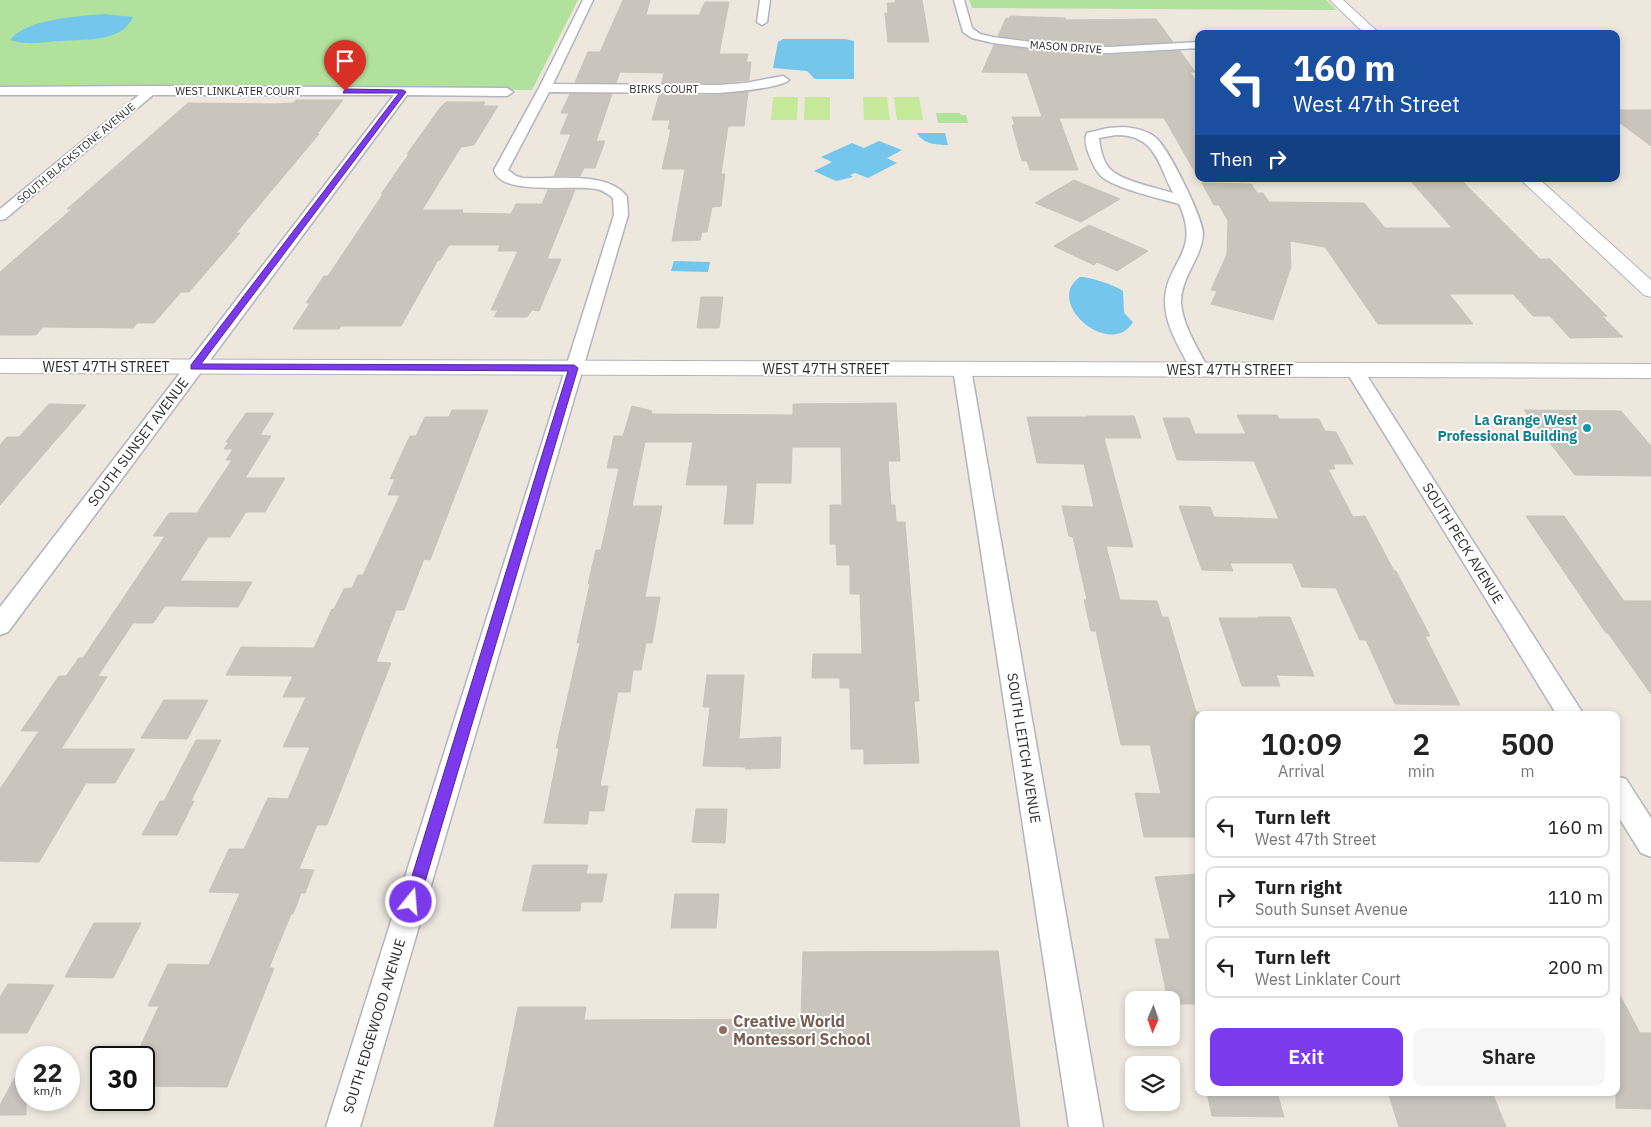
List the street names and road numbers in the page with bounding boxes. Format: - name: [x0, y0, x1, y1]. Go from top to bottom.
- street label: MASON DRIVE: [1029, 37, 1103, 57]
- street label: BIRKS COURT: [629, 82, 699, 96]
- street label: WEST LINKLATER COURT: [175, 84, 301, 98]
- street label: SOUTH BLACKSTONE AVENUE: [14, 99, 138, 207]
- street label: WEST 47TH STREET: [42, 358, 170, 376]
- street label: WEST 47TH STREET: [762, 360, 890, 378]
- street label: WEST 47TH STREET: [1166, 361, 1294, 379]
- street label: SOUTH SUNSET AVENUE: [84, 374, 192, 510]
- street label: SOUTH PECK AVENUE: [1419, 479, 1507, 607]
- street label: SOUTH LEITCH AVENUE: [1003, 672, 1045, 824]
- street label: SOUTH EDGEWOOD AVENUE: [339, 936, 409, 1116]

